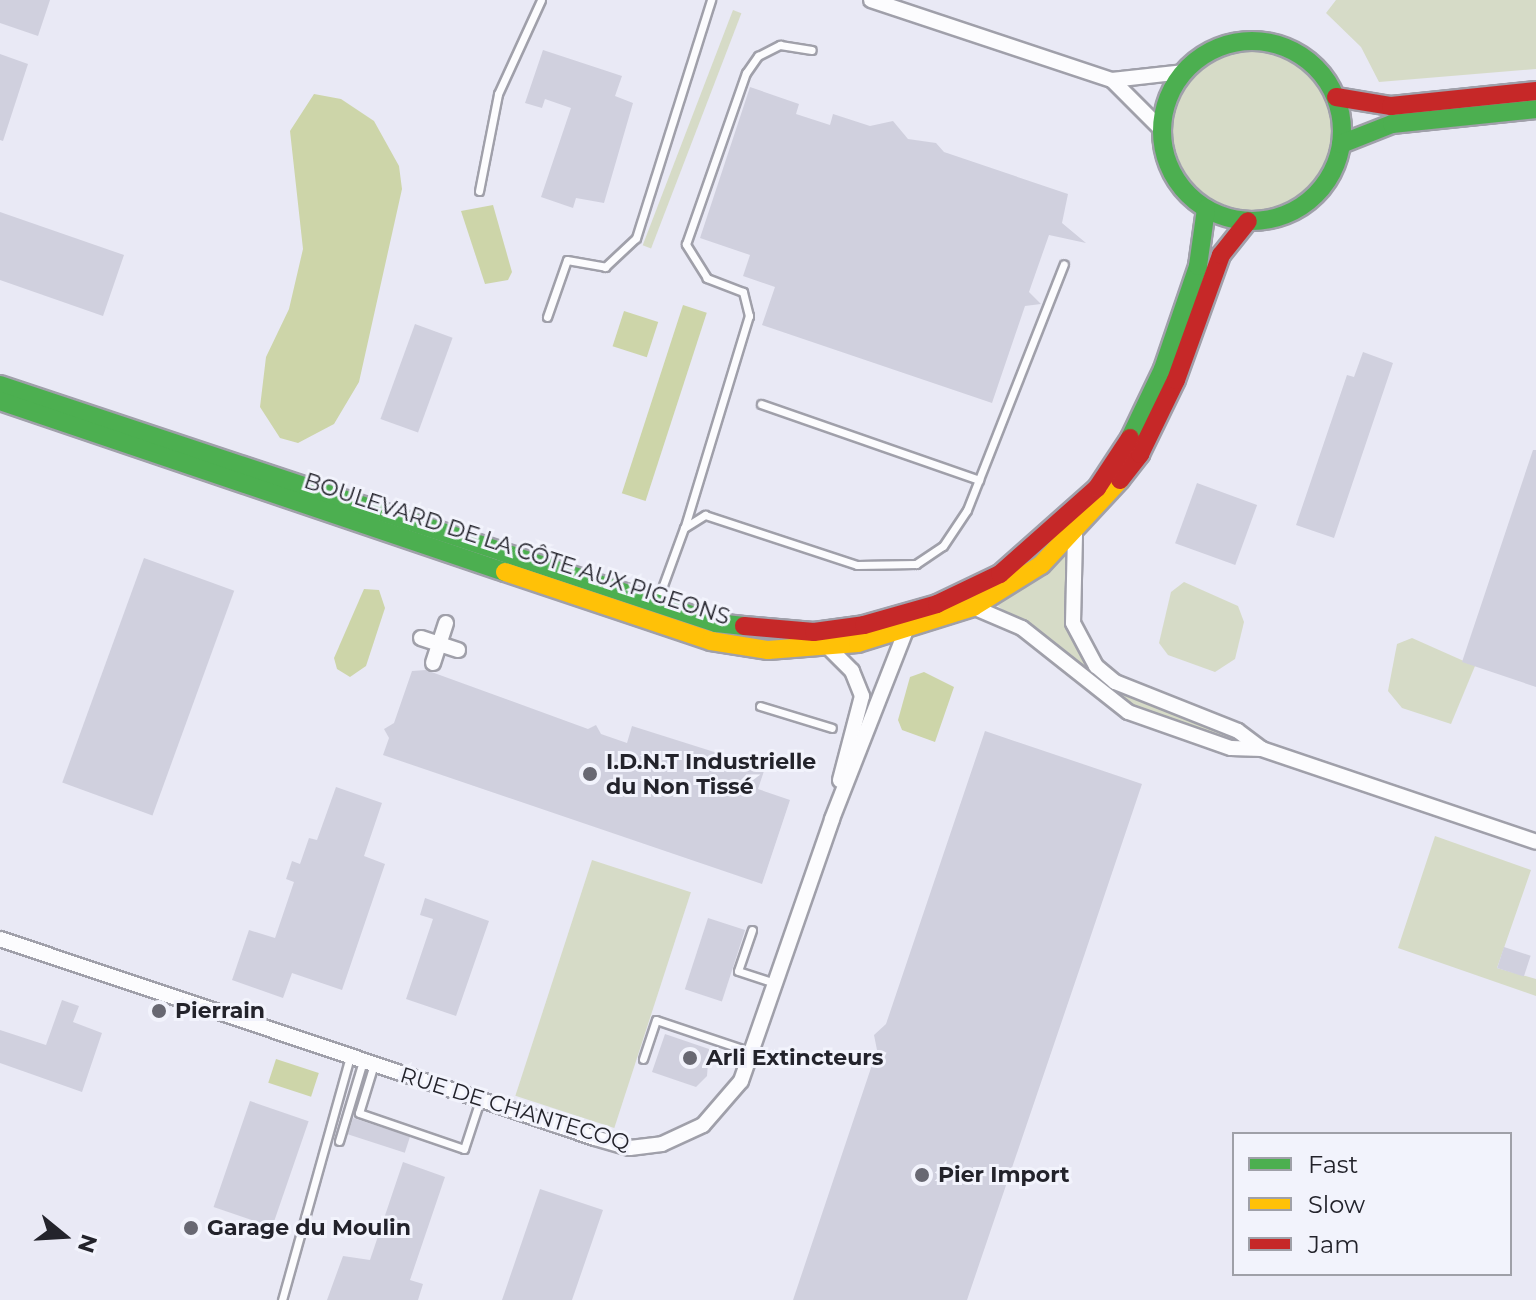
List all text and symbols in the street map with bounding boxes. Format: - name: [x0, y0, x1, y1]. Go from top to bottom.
- street label: BOULEVARD DE LA CÔTE AUX PIGEONS: [301, 468, 733, 630]
- place label: I.D.N.T Industrielle du Non Tissé: [606, 748, 816, 800]
- marker: I.D.N.T Industrielle du Non Tissé: [581, 765, 599, 783]
- place label: Pierrain: [175, 998, 265, 1024]
- marker: Pierrain: [150, 1002, 168, 1020]
- place label: Arli Extincteurs: [706, 1045, 883, 1071]
- marker: Arli Extincteurs: [681, 1049, 699, 1067]
- street label: RUE DE CHANTECOQ: [397, 1061, 633, 1157]
- legend: [1232, 1132, 1512, 1276]
- text: Fast: [1308, 1150, 1358, 1179]
- place label: Pier Import: [938, 1162, 1070, 1188]
- marker: Pier Import: [913, 1166, 931, 1184]
- text: Slow: [1308, 1190, 1365, 1219]
- north arrow: [24, 1196, 104, 1276]
- place label: Garage du Moulin: [207, 1215, 411, 1241]
- marker: Garage du Moulin: [182, 1219, 200, 1237]
- text: Jam: [1308, 1230, 1360, 1259]
- text: N: [72, 1231, 103, 1256]

